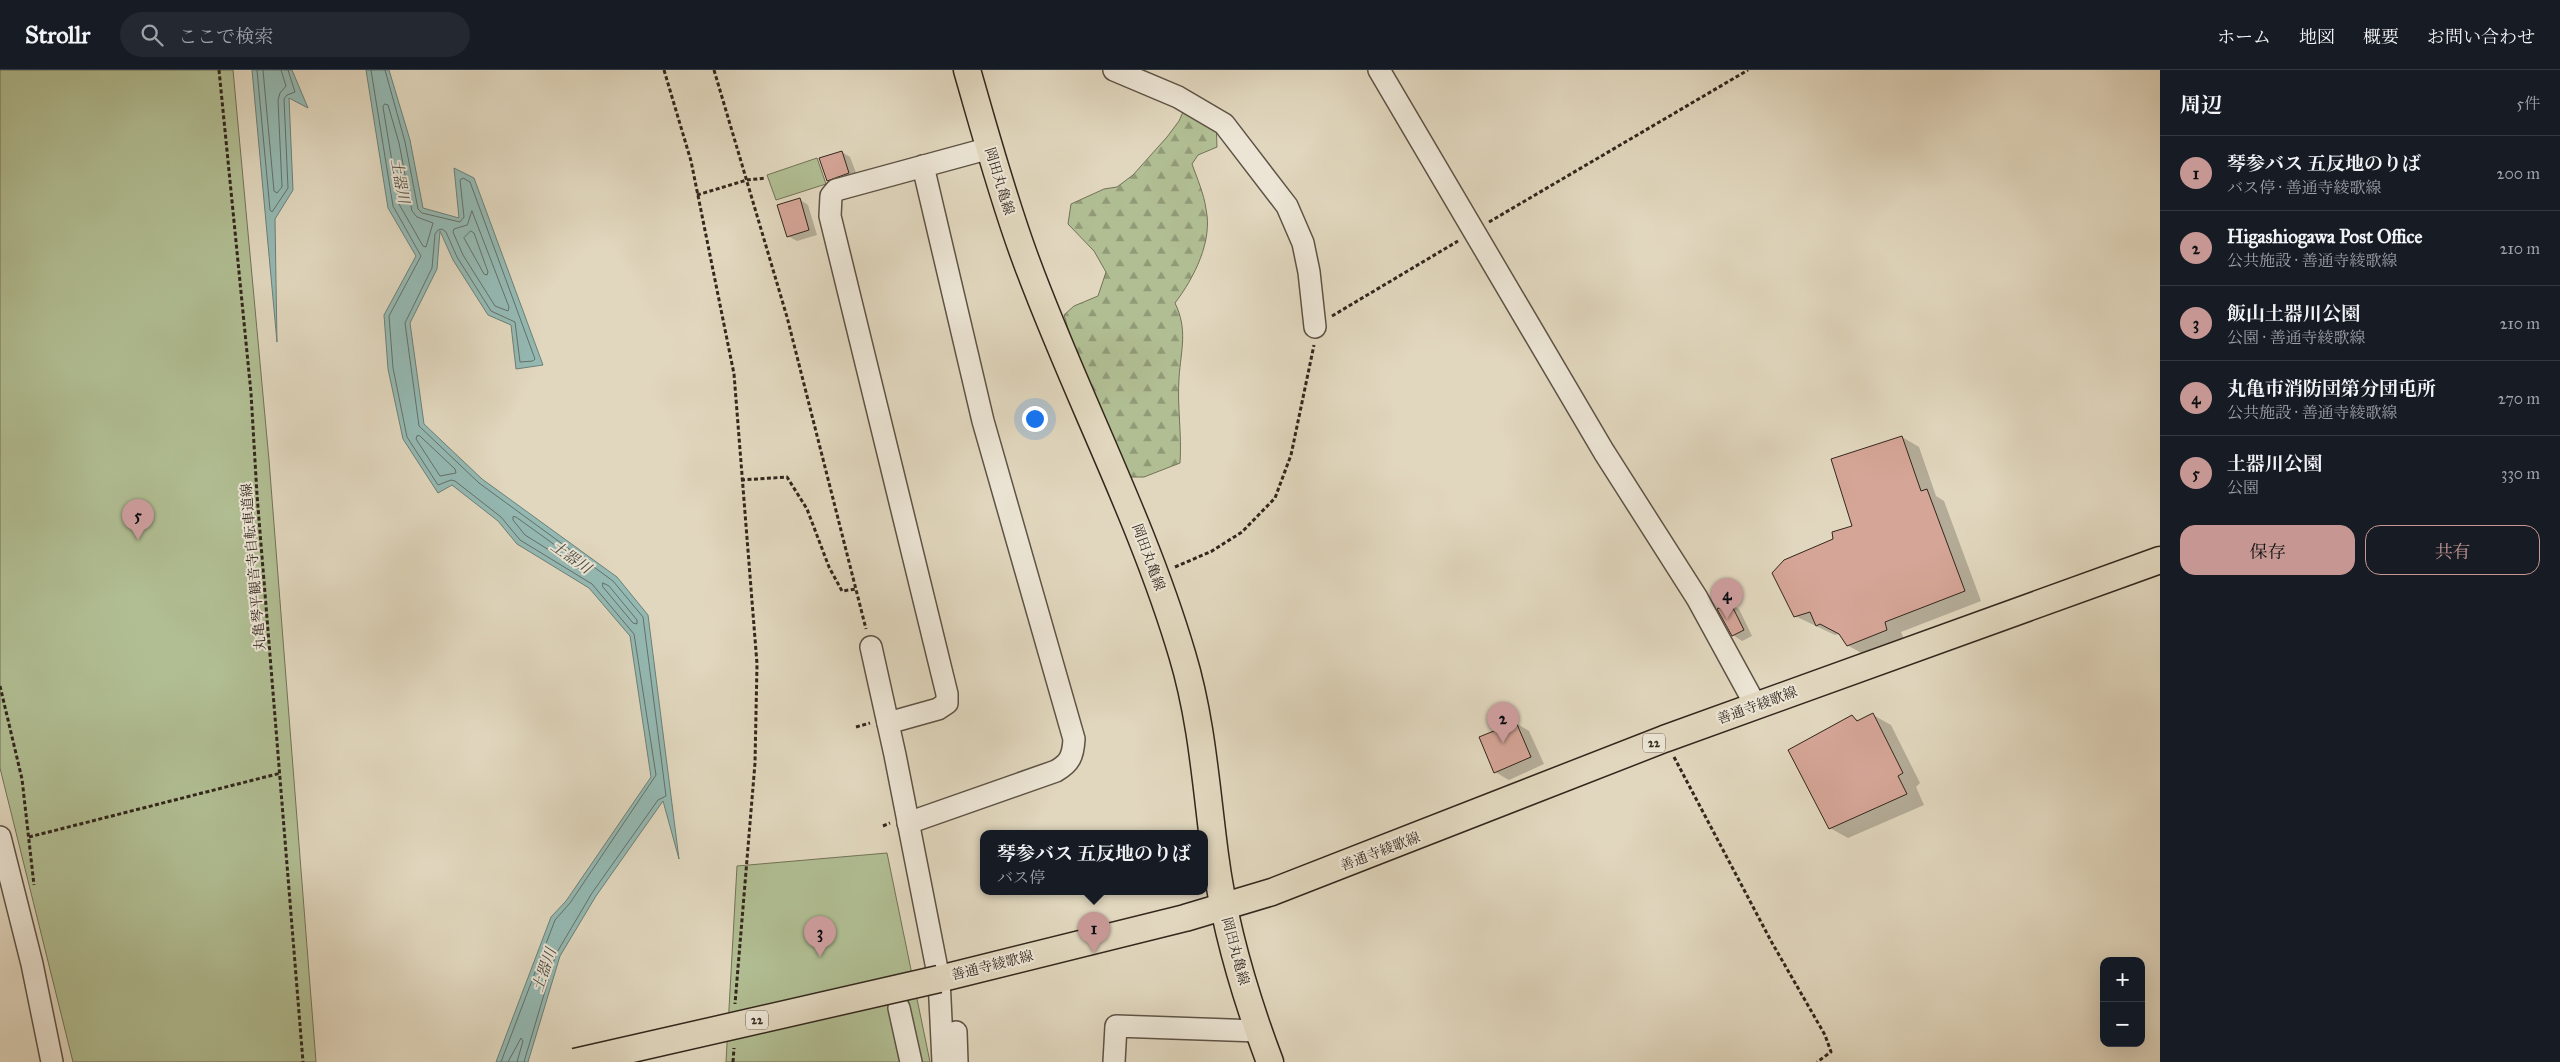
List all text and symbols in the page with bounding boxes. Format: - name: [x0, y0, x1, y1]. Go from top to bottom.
- search box: [120, 12, 470, 57]
- text: Strollr: [25, 20, 90, 50]
- icon: search: [138, 21, 166, 49]
- text: ここで検索: [178, 25, 273, 48]
- text: ホーム: [2217, 26, 2271, 48]
- text: 地図: [2299, 26, 2335, 48]
- text: 概要: [2363, 26, 2399, 48]
- text: お問い合わせ: [2427, 26, 2535, 48]
- text: 周辺: [2180, 92, 2222, 118]
- text: 5件: [2517, 94, 2540, 113]
- street label: 岡田丸亀線: [981, 145, 1018, 217]
- text: 琴参バス 五反地のりば: [2227, 152, 2421, 175]
- water label: 土器川: [387, 157, 413, 207]
- text: 1: [2193, 164, 2199, 183]
- text: 200 m: [2497, 164, 2540, 183]
- text: バス停 · 善通寺綾歌線: [2227, 178, 2381, 197]
- text: Higashiogawa Post Office: [2227, 225, 2423, 248]
- text: 2: [2192, 239, 2200, 258]
- text: 210 m: [2500, 239, 2540, 258]
- text: 公共施設 · 善通寺綾歌線: [2227, 251, 2397, 270]
- text: 飯山土器川公園: [2227, 302, 2360, 325]
- text: 3: [2193, 314, 2199, 333]
- text: 210 m: [2500, 314, 2540, 333]
- text: 公園 · 善通寺綾歌線: [2227, 328, 2365, 347]
- text: 丸亀市消防団第分団屯所: [2227, 377, 2436, 400]
- text: 4: [2192, 389, 2200, 408]
- text: 270 m: [2498, 389, 2540, 408]
- text: 公共施設 · 善通寺綾歌線: [2227, 403, 2397, 422]
- your location: [1022, 406, 1048, 432]
- text: 土器川公園: [2227, 452, 2322, 475]
- text: 5: [2192, 464, 2200, 483]
- text: 330 m: [2501, 464, 2540, 483]
- text: 公園: [2227, 478, 2259, 497]
- street label: 丸亀琴平観音寺自転車道線: [238, 483, 269, 651]
- pin: 5: [122, 499, 154, 540]
- street label: 岡田丸亀線: [1129, 521, 1168, 593]
- button: 保存: [2180, 525, 2355, 575]
- button: 共有: [2365, 525, 2540, 575]
- water label: 土器川: [547, 537, 596, 578]
- pin: 4: [1711, 578, 1743, 619]
- street label: 善通寺綾歌線: [1715, 683, 1800, 728]
- pin: 2: [1487, 702, 1519, 743]
- road number: 22: [1643, 734, 1665, 752]
- street label: 善通寺綾歌線: [1338, 828, 1422, 874]
- popup: [980, 830, 1208, 895]
- text: 琴参バス 五反地のりば: [997, 842, 1191, 865]
- text: バス停: [997, 868, 1045, 887]
- pin: 1: [1078, 912, 1110, 953]
- street label: 岡田丸亀線: [1218, 915, 1253, 987]
- pin: 3: [804, 916, 836, 957]
- water label: 土器川: [528, 944, 560, 994]
- street label: 善通寺綾歌線: [949, 947, 1035, 984]
- map controls: [2100, 957, 2145, 1047]
- button: +: [2100, 957, 2145, 1002]
- button: −: [2100, 1002, 2145, 1047]
- road number: 22: [746, 1010, 768, 1030]

